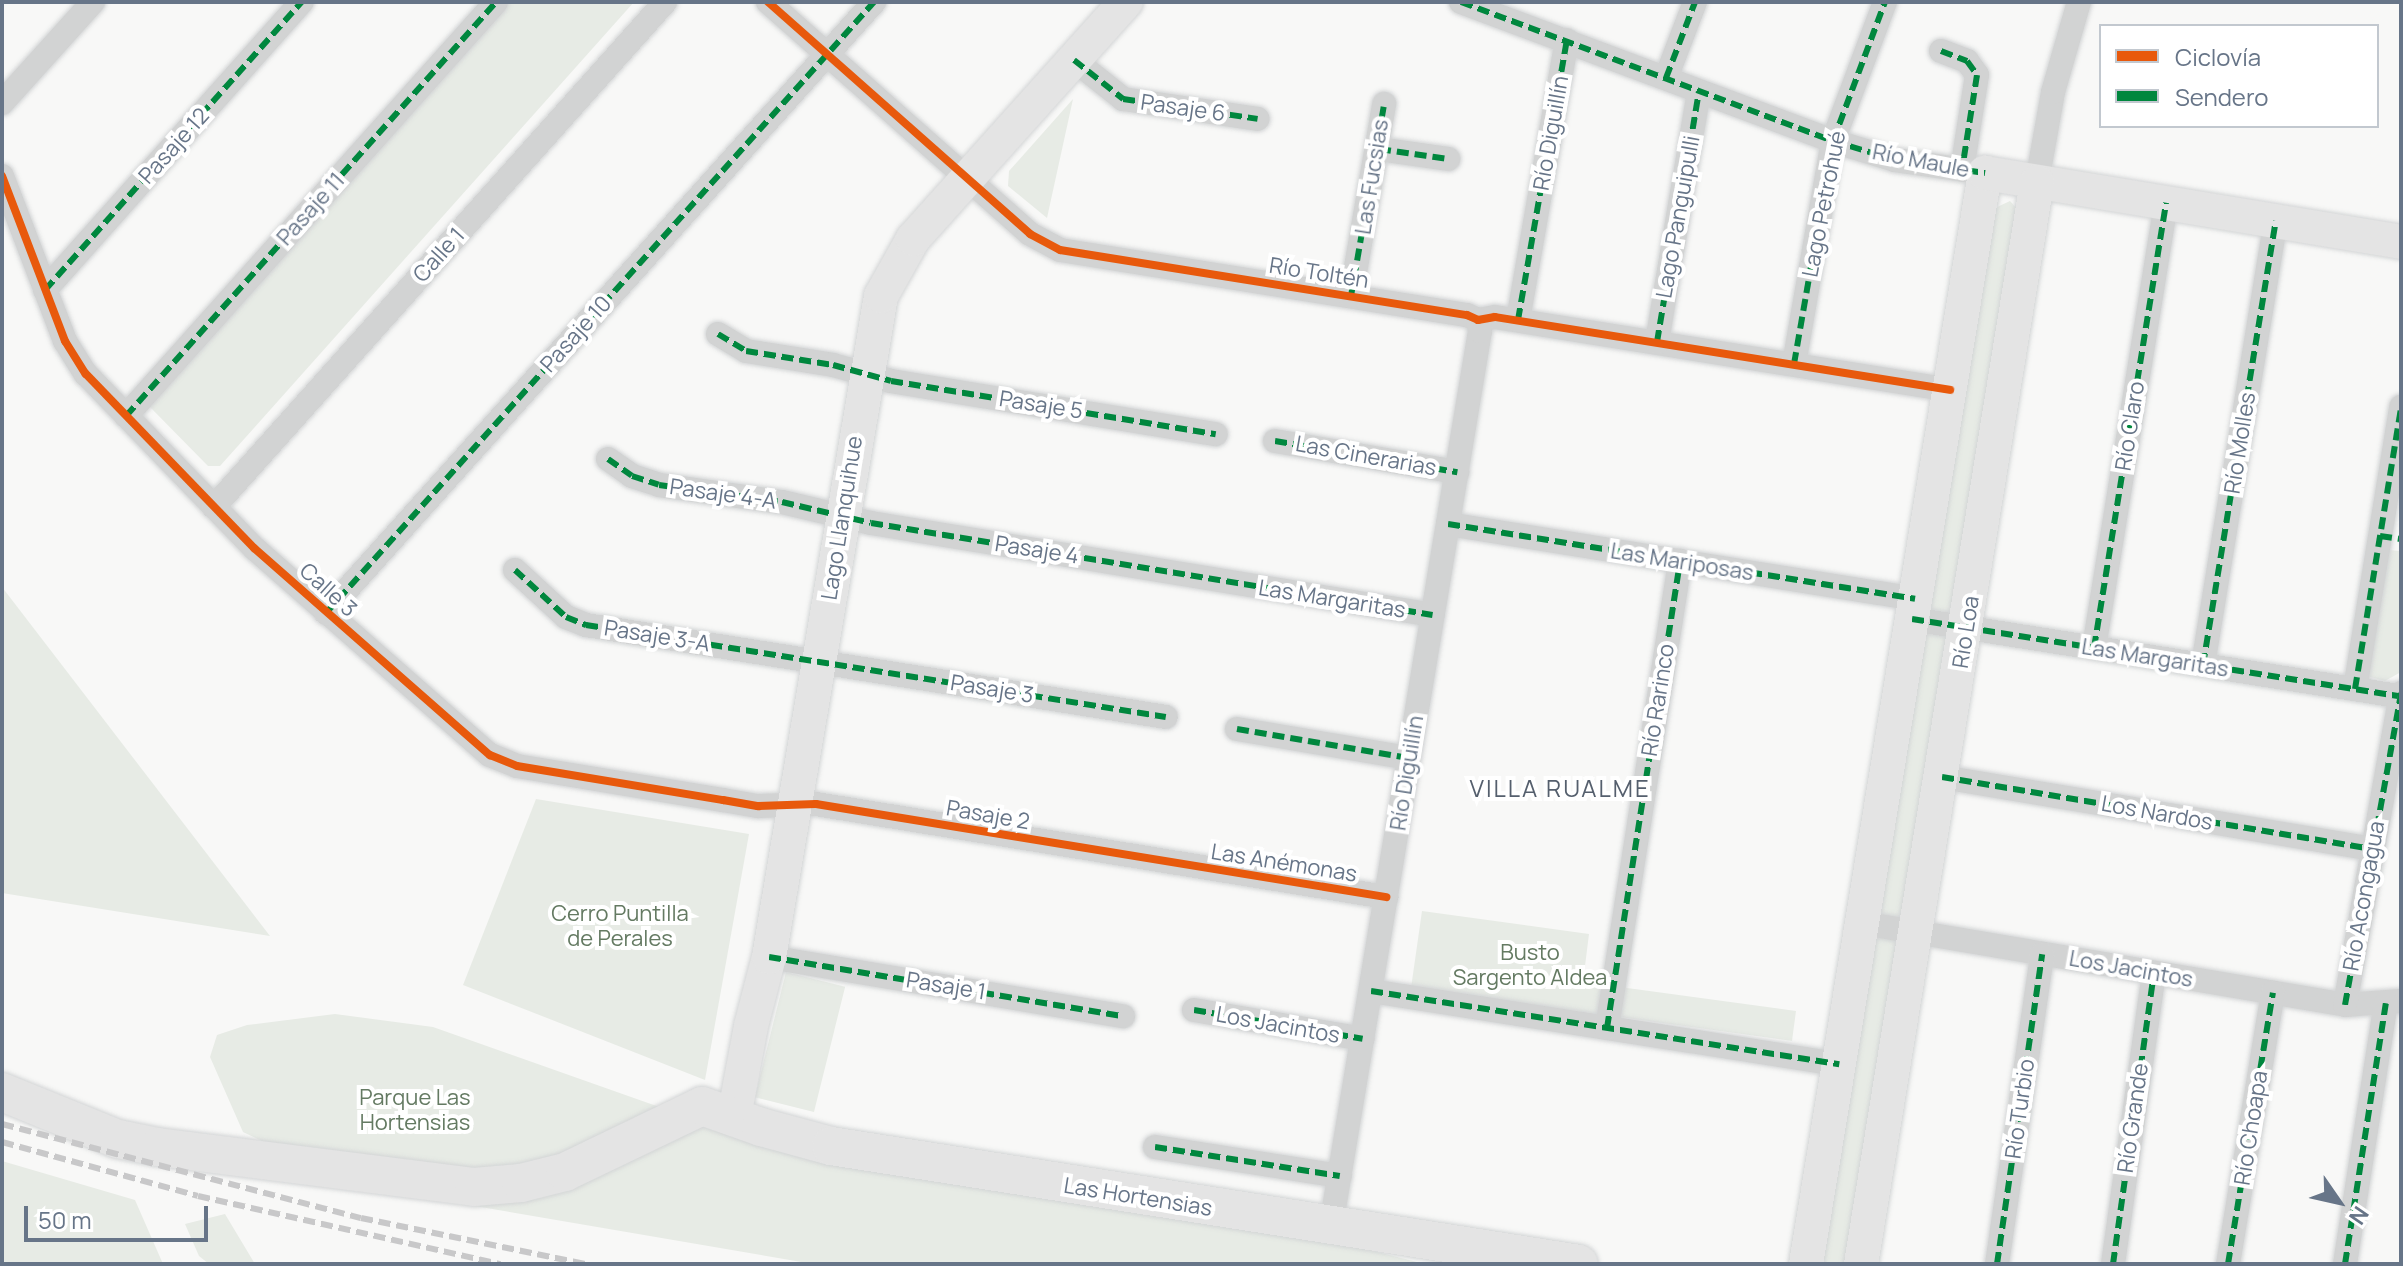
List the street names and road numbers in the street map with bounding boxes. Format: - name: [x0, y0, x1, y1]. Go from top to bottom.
- street label: Río Diguillín: [1528, 74, 1574, 192]
- street label: Pasaje 6: [1139, 89, 1227, 127]
- street label: Pasaje 12: [133, 103, 215, 189]
- street label: Las Fucsias: [1350, 118, 1394, 236]
- street label: Lago Petrohué: [1797, 129, 1851, 279]
- street label: Lago Panguipulli: [1651, 134, 1705, 300]
- street label: Río Maule: [1870, 139, 1972, 183]
- street label: Pasaje 11: [272, 167, 350, 251]
- street label: Calle 1: [408, 222, 470, 288]
- street label: Río Toltén: [1267, 252, 1371, 294]
- street label: Pasaje 10: [535, 290, 617, 378]
- street label: Río Claro: [2110, 379, 2150, 473]
- street label: Pasaje 5: [997, 385, 1085, 425]
- street label: Río Molles: [2219, 390, 2261, 496]
- street label: Las Cinerarias: [1293, 431, 1439, 481]
- street label: Lago Llanquihue: [816, 434, 868, 602]
- street label: Pasaje 4-A: [668, 473, 778, 515]
- street label: Pasaje 4: [993, 530, 1081, 570]
- street label: Las Mariposas: [1609, 538, 1755, 586]
- street label: Calle 3: [294, 558, 362, 622]
- street label: Las Margaritas: [1257, 574, 1407, 624]
- street label: Río Loa: [1947, 594, 1985, 670]
- street label: Pasaje 3-A: [602, 615, 712, 657]
- street label: Las Margaritas: [2080, 633, 2230, 683]
- street label: Río Rarinco: [1636, 642, 1680, 758]
- street label: Pasaje 3: [949, 669, 1035, 709]
- street label: Río Diguillín: [1385, 714, 1429, 832]
- street label: Los Nardos: [2099, 790, 2215, 836]
- street label: Pasaje 2: [944, 795, 1032, 835]
- street label: Río Acongagua: [2338, 819, 2390, 973]
- street label: Las Anémonas: [1209, 838, 1359, 888]
- street label: Los Jacintos: [2067, 945, 2195, 993]
- street label: Pasaje 1: [904, 967, 988, 1005]
- street label: Los Jacintos: [1214, 1001, 1342, 1049]
- street label: Río Turbio: [2000, 1057, 2040, 1161]
- street label: Río Grande: [2112, 1061, 2154, 1175]
- street label: Río Choapa: [2229, 1069, 2273, 1187]
- street label: Las Hortensias: [1062, 1172, 1214, 1222]

